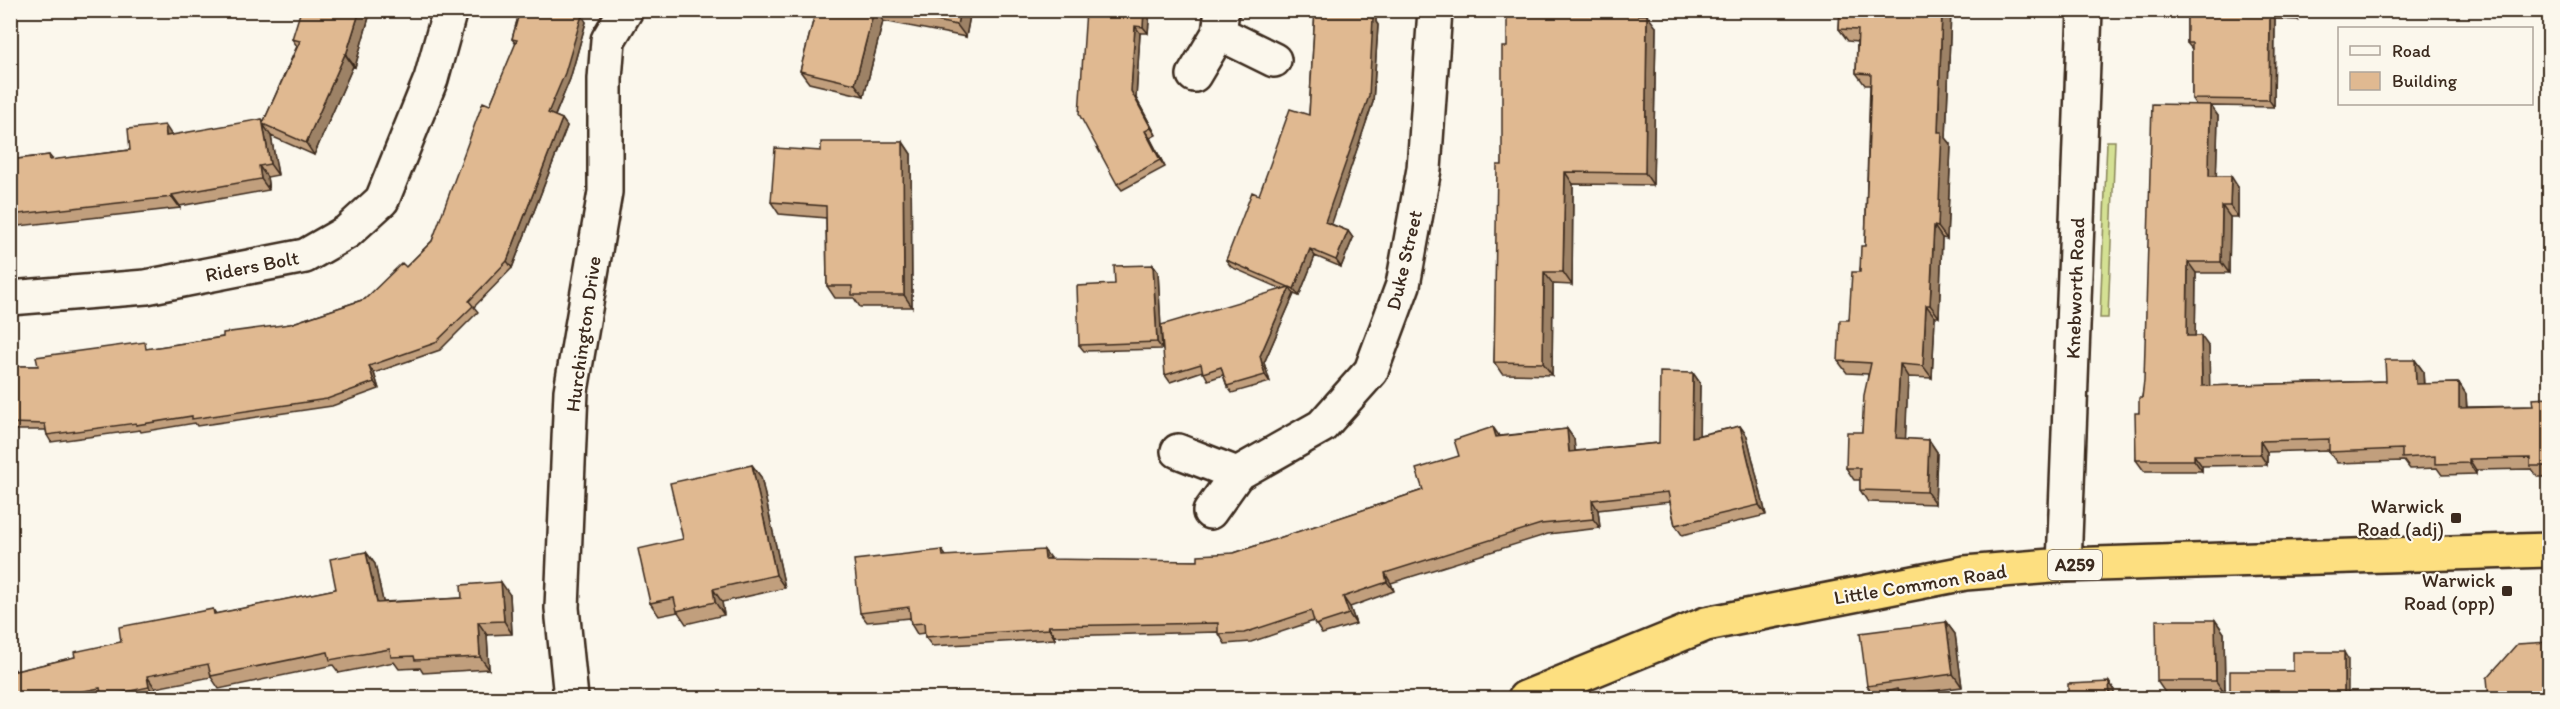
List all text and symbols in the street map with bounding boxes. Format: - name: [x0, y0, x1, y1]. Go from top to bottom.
- legend: [2338, 27, 2533, 105]
- text: Road: [2392, 40, 2431, 62]
- text: Building: [2392, 70, 2458, 92]
- street label: Duke Street: [1381, 208, 1427, 312]
- street label: Knebworth Road: [2061, 217, 2089, 359]
- street label: Riders Bolt: [203, 245, 301, 287]
- street label: Hurchington Drive: [560, 254, 606, 414]
- place label: Warwick Road (adj): [2357, 494, 2445, 541]
- marker: Warwick Road (adj): [2449, 511, 2463, 525]
- road number: A259: [2048, 550, 2102, 580]
- street label: Little Common Road: [1832, 558, 2008, 609]
- place label: Warwick Road (opp): [2404, 568, 2496, 615]
- marker: Warwick Road (opp): [2500, 584, 2514, 598]

